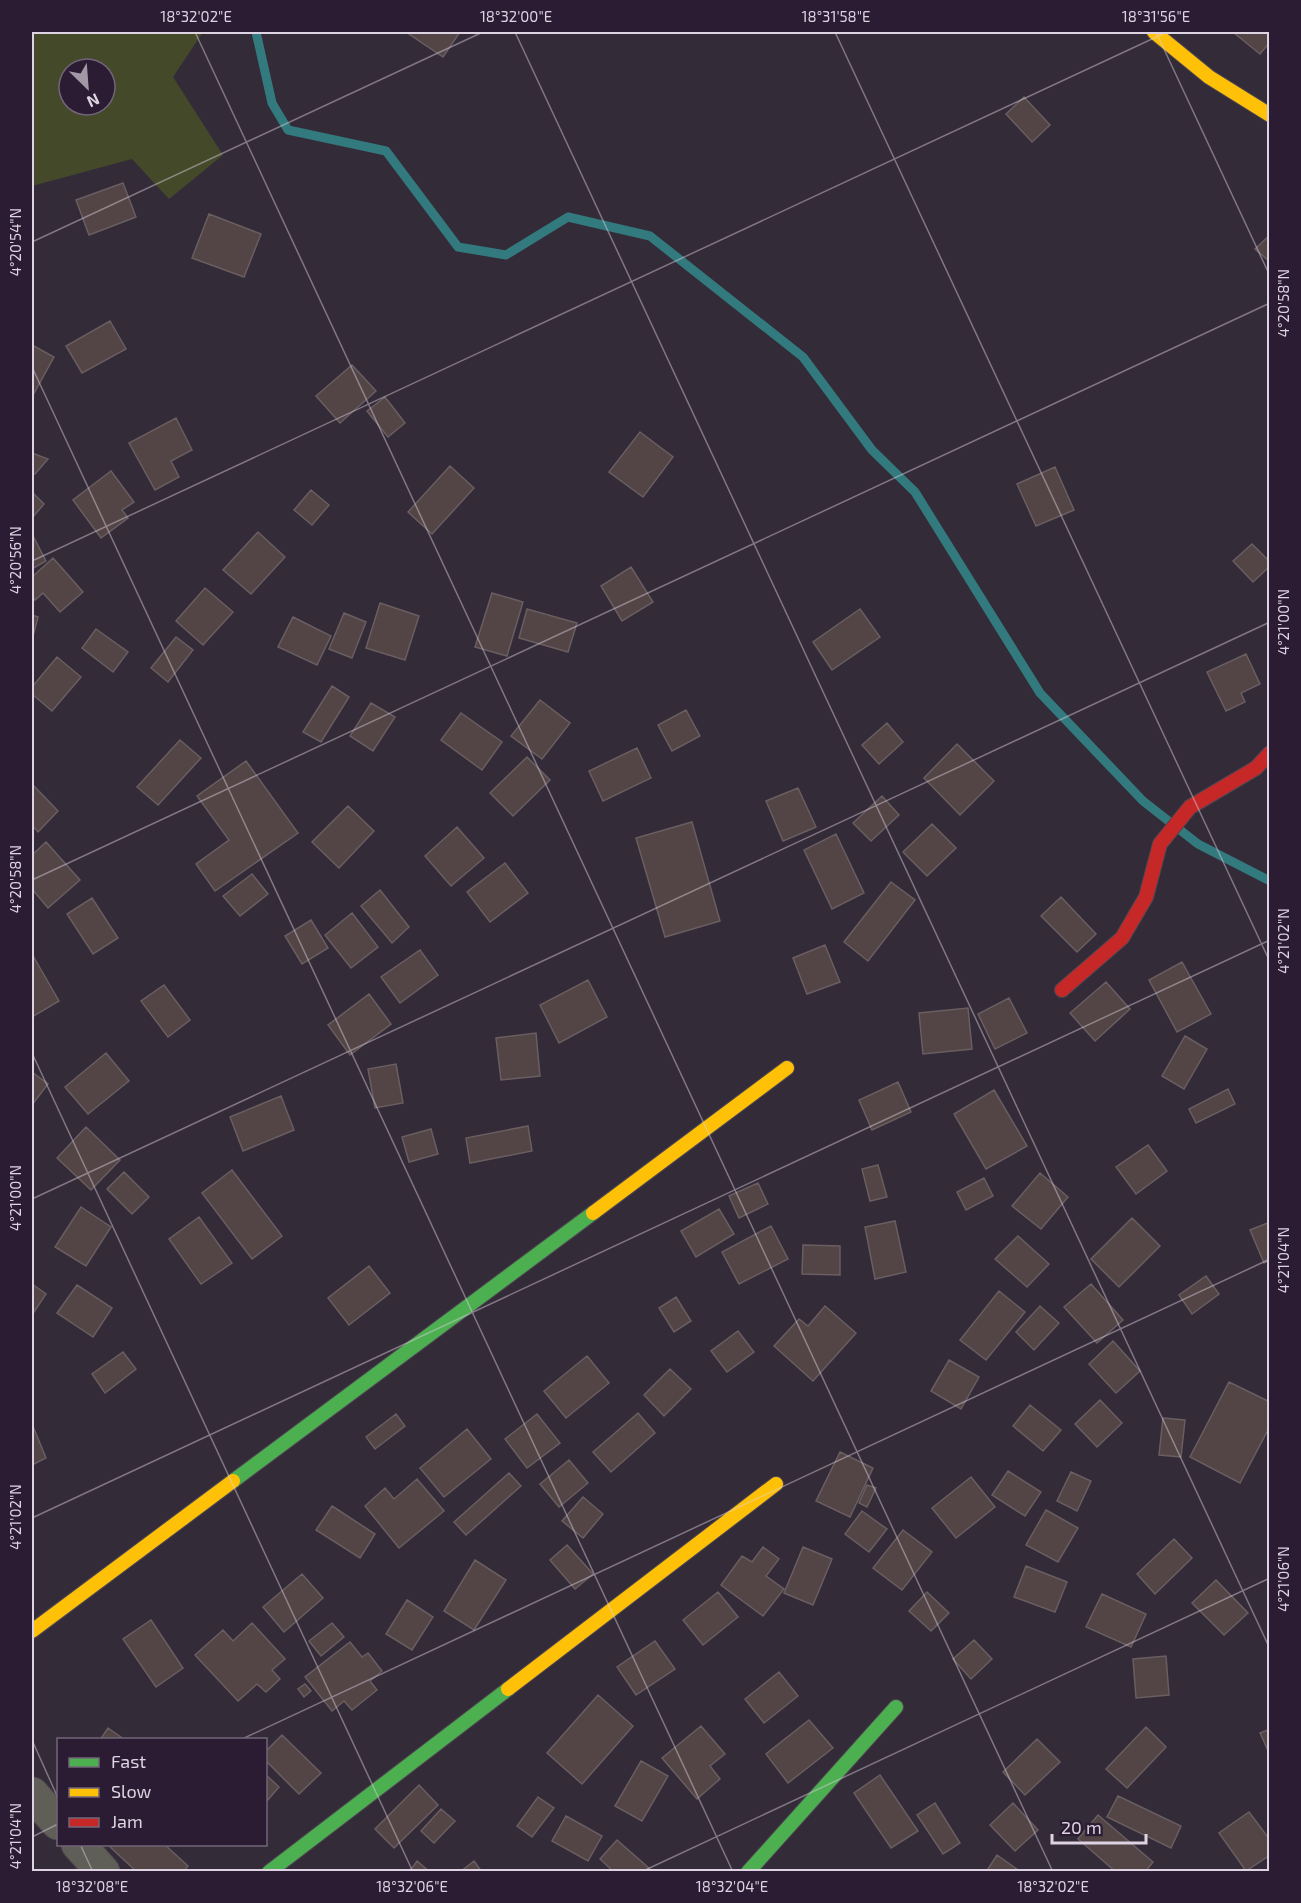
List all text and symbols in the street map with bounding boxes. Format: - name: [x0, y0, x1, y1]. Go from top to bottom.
- text: 18°32'02"E: [160, 7, 232, 25]
- text: 18°32'00"E: [480, 7, 552, 25]
- text: 18°31'58"E: [802, 7, 870, 25]
- text: 18°31'56"E: [1122, 7, 1190, 25]
- north arrow: [57, 57, 117, 117]
- text: N: [84, 90, 103, 112]
- text: 4°20'54"N: [6, 208, 24, 276]
- text: 4°20'58"N: [1274, 269, 1292, 337]
- text: 4°20'56"N: [6, 526, 24, 594]
- text: 4°21'00"N: [1274, 589, 1292, 655]
- text: 4°20'58"N: [6, 845, 24, 913]
- text: 4°21'02"N: [1274, 908, 1292, 974]
- text: 4°21'00"N: [6, 1165, 24, 1231]
- text: 4°21'04"N: [1274, 1227, 1292, 1293]
- text: 4°21'02"N: [6, 1484, 24, 1550]
- text: 4°21'06"N: [1274, 1546, 1292, 1612]
- legend: [57, 1738, 267, 1846]
- text: Fast: [111, 1750, 146, 1772]
- text: Slow: [111, 1780, 152, 1802]
- text: 4°21'04"N: [6, 1803, 24, 1869]
- scale bar: [1052, 1807, 1146, 1845]
- text: Jam: [111, 1810, 143, 1832]
- text: 20 m: [1061, 1816, 1102, 1838]
- text: 18°32'08"E: [56, 1877, 128, 1895]
- text: 18°32'06"E: [376, 1877, 448, 1895]
- text: 18°32'04"E: [696, 1877, 768, 1895]
- text: 18°32'02"E: [1017, 1877, 1089, 1895]

